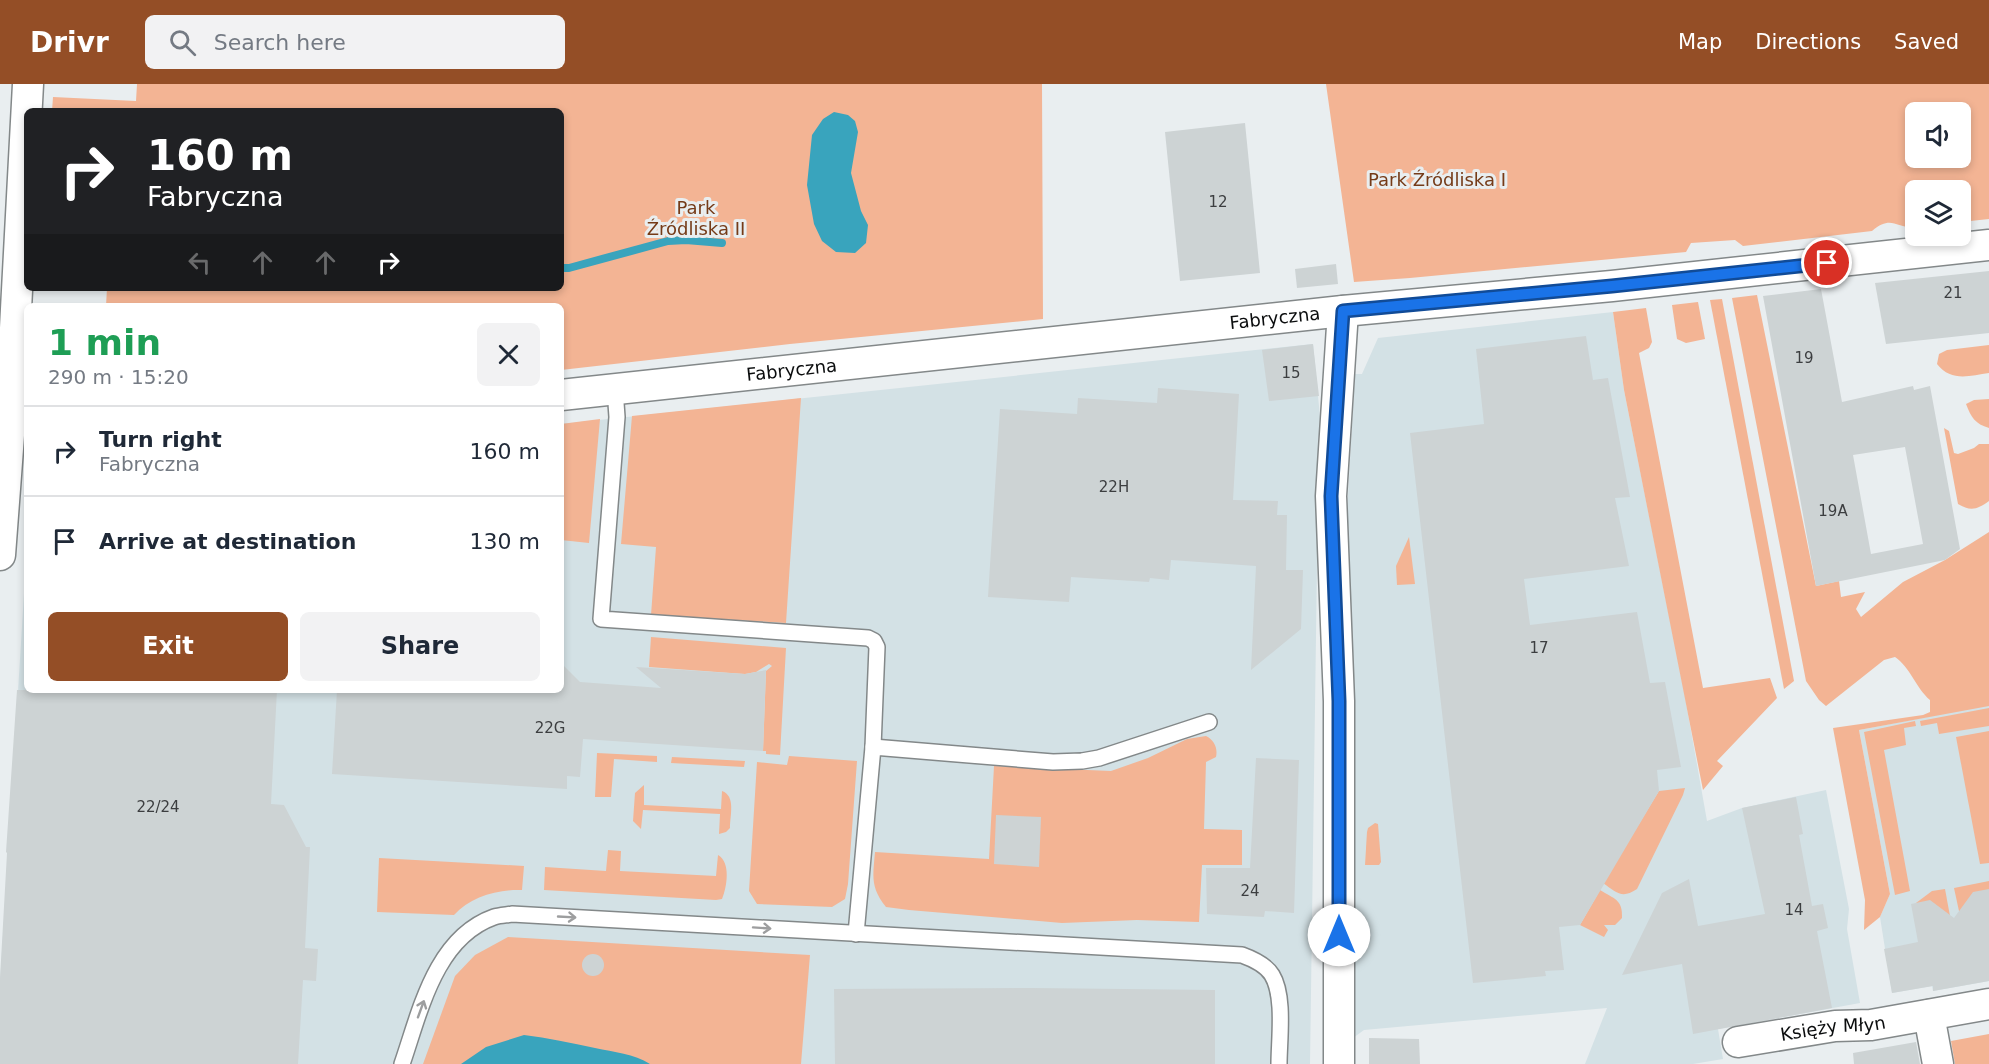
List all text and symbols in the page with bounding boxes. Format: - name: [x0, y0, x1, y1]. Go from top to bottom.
- search box: [145, 15, 565, 69]
- text: Drivr: [30, 26, 109, 59]
- icon: search: [166, 26, 199, 59]
- text: Search here: [214, 30, 346, 55]
- text: Map: [1678, 30, 1722, 54]
- text: Directions: [1755, 30, 1861, 54]
- text: Saved: [1894, 30, 1959, 54]
- map controls: [1905, 102, 1971, 246]
- button: sound: [1905, 102, 1971, 168]
- text: 160 m: [147, 131, 293, 180]
- icon: right: [48, 132, 126, 210]
- park label: Park Źródliska I: [1368, 169, 1506, 190]
- button: layers: [1905, 180, 1971, 246]
- text: Fabryczna: [147, 181, 284, 212]
- house number: 12: [1208, 193, 1228, 211]
- park label: Park Źródliska II: [647, 197, 745, 239]
- pin: [1801, 237, 1852, 288]
- icon: left: [183, 246, 216, 279]
- icon: ahead: [246, 246, 279, 279]
- icon: ahead: [309, 246, 342, 279]
- icon: right: [372, 246, 405, 279]
- icon: arrive: [1810, 246, 1843, 279]
- house number: 21: [1943, 284, 1963, 302]
- street label: Fabryczna: [1228, 303, 1321, 333]
- text: 1 min: [48, 322, 161, 363]
- button: close: [477, 323, 540, 386]
- house number: 19: [1794, 349, 1814, 367]
- street label: Fabryczna: [745, 354, 838, 385]
- house number: 15: [1281, 364, 1301, 382]
- text: 290 m · 15:20: [48, 365, 189, 389]
- text: Turn right: [99, 427, 222, 452]
- icon: right: [48, 435, 81, 468]
- text: 160 m: [470, 439, 540, 464]
- text: Fabryczna: [99, 452, 200, 476]
- house number: 22H: [1099, 478, 1129, 496]
- house number: 19A: [1818, 502, 1848, 520]
- icon: arrive: [48, 525, 81, 558]
- text: Arrive at destination: [99, 529, 356, 554]
- text: 130 m: [470, 529, 540, 554]
- button: Exit: [48, 612, 288, 681]
- button: Share: [300, 612, 540, 681]
- house number: 17: [1529, 639, 1549, 657]
- house number: 22G: [535, 719, 565, 737]
- house number: 22/24: [136, 798, 180, 816]
- house number: 24: [1240, 882, 1260, 900]
- house number: 14: [1784, 901, 1804, 919]
- position arrow: [1307, 903, 1371, 967]
- one-way arrow: [557, 911, 577, 922]
- one-way arrow: [752, 923, 772, 934]
- one-way arrow: [417, 1000, 428, 1019]
- street label: Księży Młyn: [1779, 1012, 1887, 1045]

